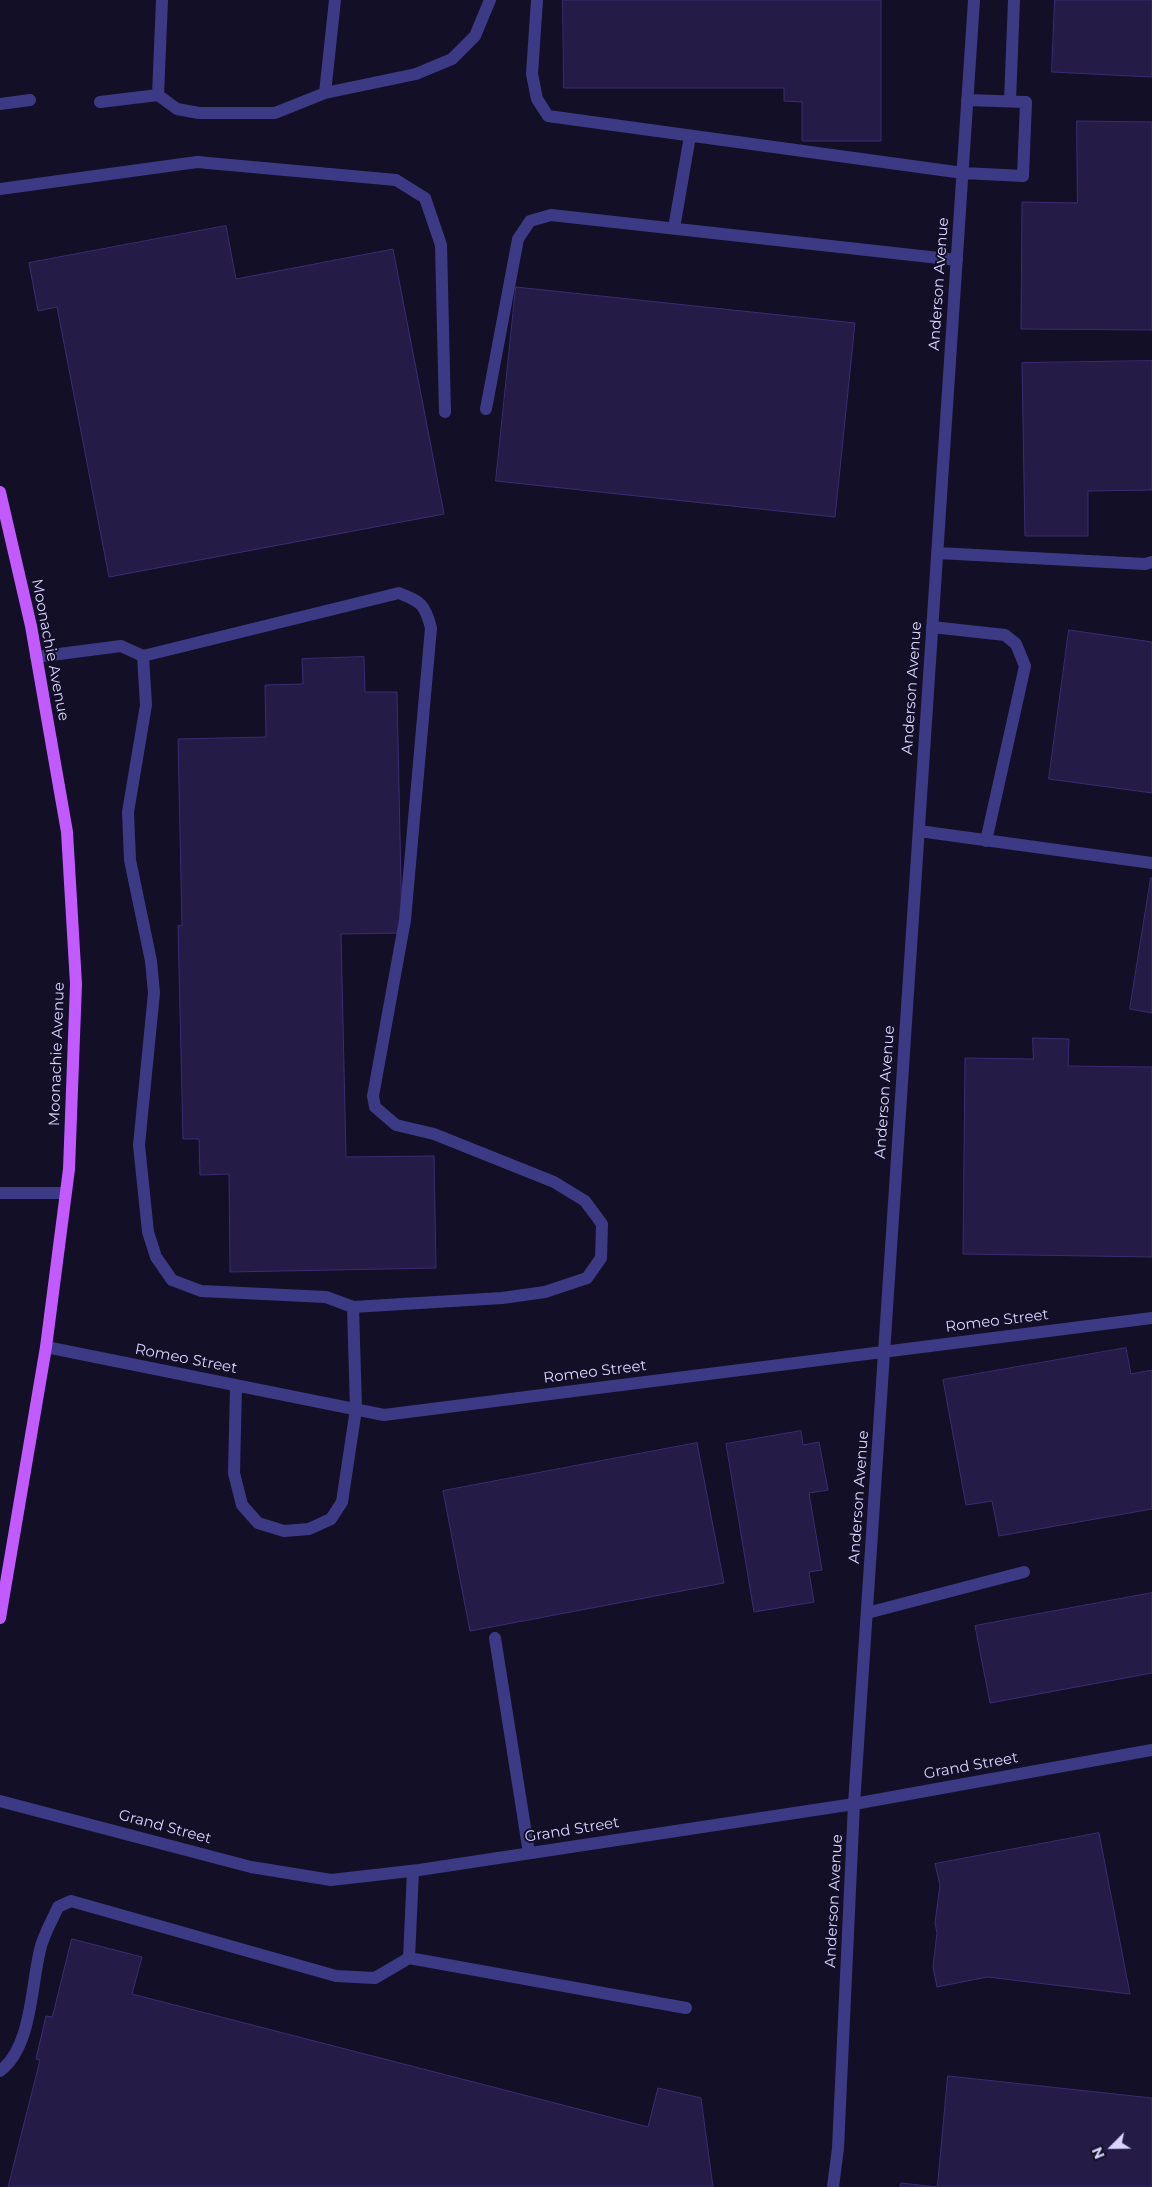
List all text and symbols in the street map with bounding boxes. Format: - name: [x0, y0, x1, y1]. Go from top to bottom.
- street label: Anderson Avenue: [925, 217, 953, 351]
- street label: Moonachie Avenue: [27, 577, 73, 723]
- street label: Anderson Avenue: [898, 621, 926, 755]
- street label: Moonachie Avenue: [45, 982, 69, 1126]
- street label: Anderson Avenue: [871, 1025, 899, 1159]
- street label: Romeo Street: [944, 1306, 1050, 1336]
- street label: Romeo Street: [133, 1340, 239, 1378]
- street label: Romeo Street: [542, 1357, 648, 1387]
- street label: Anderson Avenue: [845, 1430, 873, 1564]
- street label: Grand Street: [922, 1749, 1020, 1783]
- street label: Grand Street: [117, 1806, 213, 1848]
- street label: Grand Street: [523, 1814, 621, 1846]
- street label: Anderson Avenue: [822, 1834, 846, 1968]
- north arrow: [1087, 2122, 1137, 2172]
- text: N: [1088, 2144, 1109, 2162]

